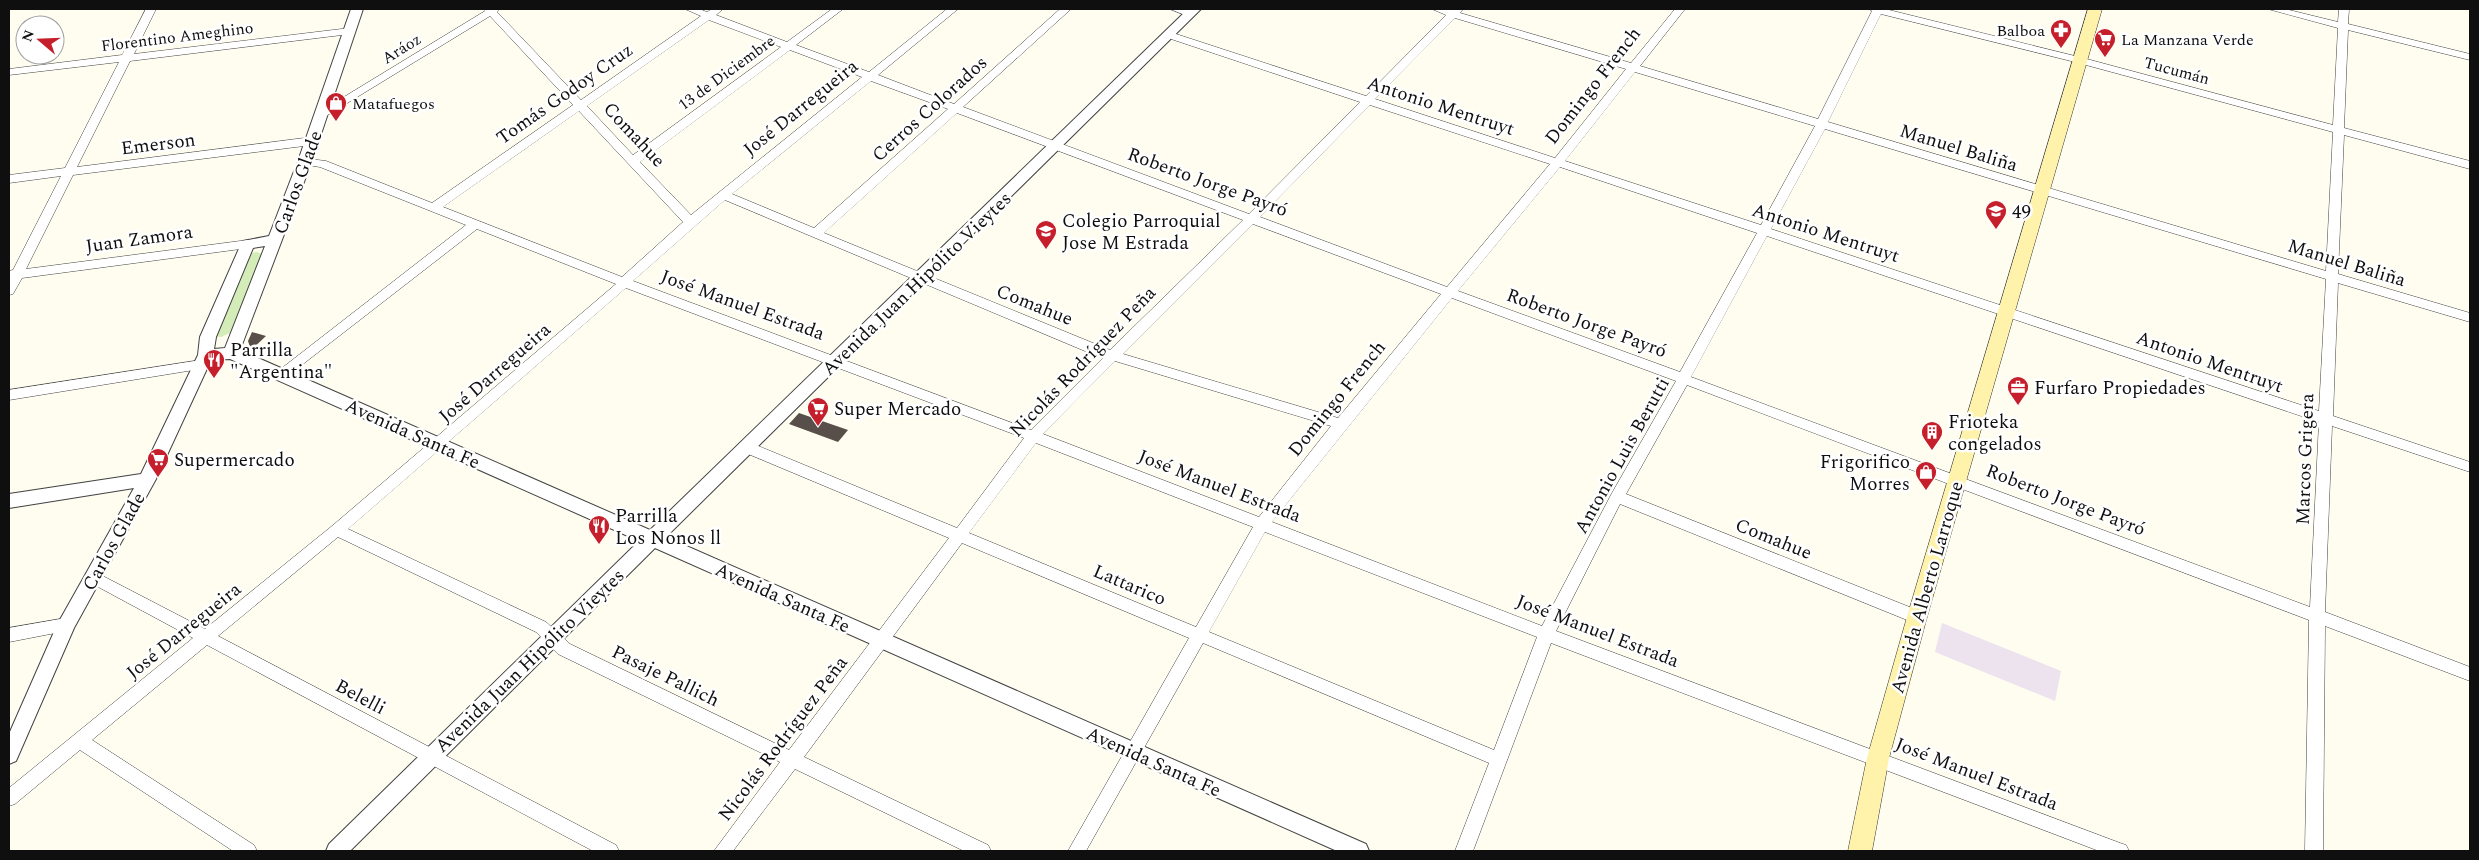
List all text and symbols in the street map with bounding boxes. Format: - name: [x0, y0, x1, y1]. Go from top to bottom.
- north arrow: [15, 15, 65, 65]
- street label: Florentino Ameghino: [100, 16, 255, 58]
- pharmacy icon: Balboa: [2049, 18, 2073, 49]
- place label: Balboa: [1996, 19, 2045, 43]
- street label: Domingo French: [1538, 21, 1648, 151]
- text: N: [16, 27, 40, 45]
- street label: Aráoz: [377, 27, 426, 70]
- supermarket icon: La Manzana Verde: [2093, 27, 2117, 58]
- place label: La Manzana Verde: [2121, 28, 2254, 52]
- street label: 13 de Diciembre: [673, 29, 780, 116]
- street label: Tomás Godoy Cruz: [490, 36, 639, 152]
- street label: Cerros Colorados: [866, 49, 994, 169]
- street label: Tucumán: [2141, 51, 2212, 91]
- street label: José Darregueira: [737, 52, 865, 164]
- street label: Antonio Mentruyt: [1363, 69, 1518, 144]
- shop icon: Matafuegos: [324, 91, 348, 122]
- place label: Matafuegos: [352, 92, 435, 116]
- street label: Comahue: [596, 96, 672, 174]
- street label: Manuel Baliña: [1896, 117, 2022, 180]
- street label: Emerson: [119, 126, 197, 163]
- street label: Carlos Glade: [266, 126, 331, 239]
- street label: Roberto Jorge Payró: [1123, 140, 1292, 225]
- street label: Avenida Juan Hipólito Vieytes: [815, 185, 1019, 383]
- street label: Antonio Mentruyt: [1748, 196, 1903, 271]
- place label: 49: [2012, 198, 2031, 227]
- school or university icon: 49: [1984, 199, 2008, 230]
- place label: Colegio Parroquial Jose M Estrada: [1062, 207, 1221, 258]
- street label: Juan Zamora: [84, 218, 195, 261]
- school or university icon: Colegio Parroquial Jose M Estrada: [1034, 219, 1058, 250]
- street label: Manuel Baliña: [2284, 232, 2410, 295]
- street label: José Manuel Estrada: [656, 262, 829, 349]
- street label: Comahue: [992, 277, 1077, 334]
- street label: Nicolás Rodríguez Peña: [1003, 279, 1164, 444]
- street label: Roberto Jorge Payró: [1502, 281, 1671, 366]
- street label: José Darregueira: [432, 315, 558, 430]
- street label: Antonio Mentruyt: [2132, 324, 2287, 401]
- street label: Domingo French: [1281, 334, 1393, 463]
- place label: Parrilla "Argentina": [230, 336, 332, 387]
- restaurant icon: Parrilla "Argentina": [202, 348, 226, 379]
- street label: Antonio Luis Berutti: [1567, 372, 1677, 539]
- place label: Furfaro Propiedades: [2034, 374, 2206, 403]
- office icon: Furfaro Propiedades: [2006, 375, 2030, 406]
- street label: Avenida Santa Fe: [340, 392, 485, 477]
- street label: Marcos Grigera: [2289, 392, 2322, 525]
- place label: Super Mercado: [834, 395, 961, 424]
- supermarket icon: Super Mercado: [806, 396, 830, 427]
- place label: Frioteka congelados: [1948, 408, 2042, 459]
- building icon: Frioteka congelados: [1920, 420, 1944, 451]
- street label: José Manuel Estrada: [1134, 442, 1306, 531]
- place label: Supermercado: [174, 446, 295, 475]
- supermarket icon: Supermercado: [146, 447, 170, 478]
- place label: Frigorifico Morres: [1820, 448, 1910, 499]
- street label: Roberto Jorge Payró: [1981, 457, 2149, 544]
- shop icon: Frigorifico Morres: [1914, 460, 1938, 491]
- street label: Avenida Alberto Larroque: [1883, 478, 1972, 697]
- street label: Carlos Glade: [75, 487, 153, 596]
- place label: Parrilla Los Nonos ll: [615, 502, 721, 553]
- street label: Comahue: [1731, 511, 1816, 568]
- restaurant icon: Parrilla Los Nonos ll: [587, 514, 611, 545]
- street label: Avenida Santa Fe: [710, 556, 855, 641]
- street label: Lattarico: [1088, 557, 1170, 614]
- street label: Avenida Juan Hipólito Vieytes: [428, 562, 632, 760]
- street label: José Darregueira: [120, 575, 248, 687]
- street label: José Manuel Estrada: [1512, 587, 1684, 676]
- street label: Pasaje Pallich: [607, 638, 724, 715]
- street label: Nicolás Rodríguez Peña: [711, 649, 856, 828]
- street label: Belelli: [330, 672, 391, 723]
- street label: Avenida Santa Fe: [1081, 720, 1226, 805]
- street label: José Manuel Estrada: [1891, 730, 2063, 819]

